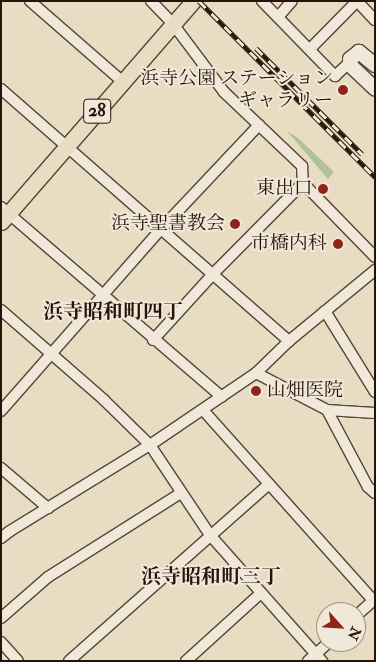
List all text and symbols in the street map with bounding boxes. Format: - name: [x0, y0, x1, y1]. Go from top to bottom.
- place label: 浜寺公園 ステーション ギャラリー: [139, 68, 333, 112]
- marker: 浜寺公園 ステーション ギャラリー: [337, 84, 349, 96]
- road number: 28: [82, 95, 112, 126]
- place label: 東出口: [256, 178, 313, 200]
- marker: 東出口: [317, 183, 329, 195]
- place label: 浜寺聖書教会: [111, 213, 225, 235]
- marker: 浜寺聖書教会: [229, 218, 241, 230]
- place label: 市橋内科: [251, 233, 327, 255]
- marker: 市橋内科: [331, 237, 345, 251]
- district label: 浜寺昭和町四丁: [43, 299, 183, 323]
- place label: 山畑医院: [267, 380, 343, 402]
- marker: 山畑医院: [249, 384, 263, 398]
- district label: 浜寺昭和町三丁: [141, 564, 281, 588]
- north arrow: [316, 602, 366, 652]
- text: N: [344, 624, 364, 643]

